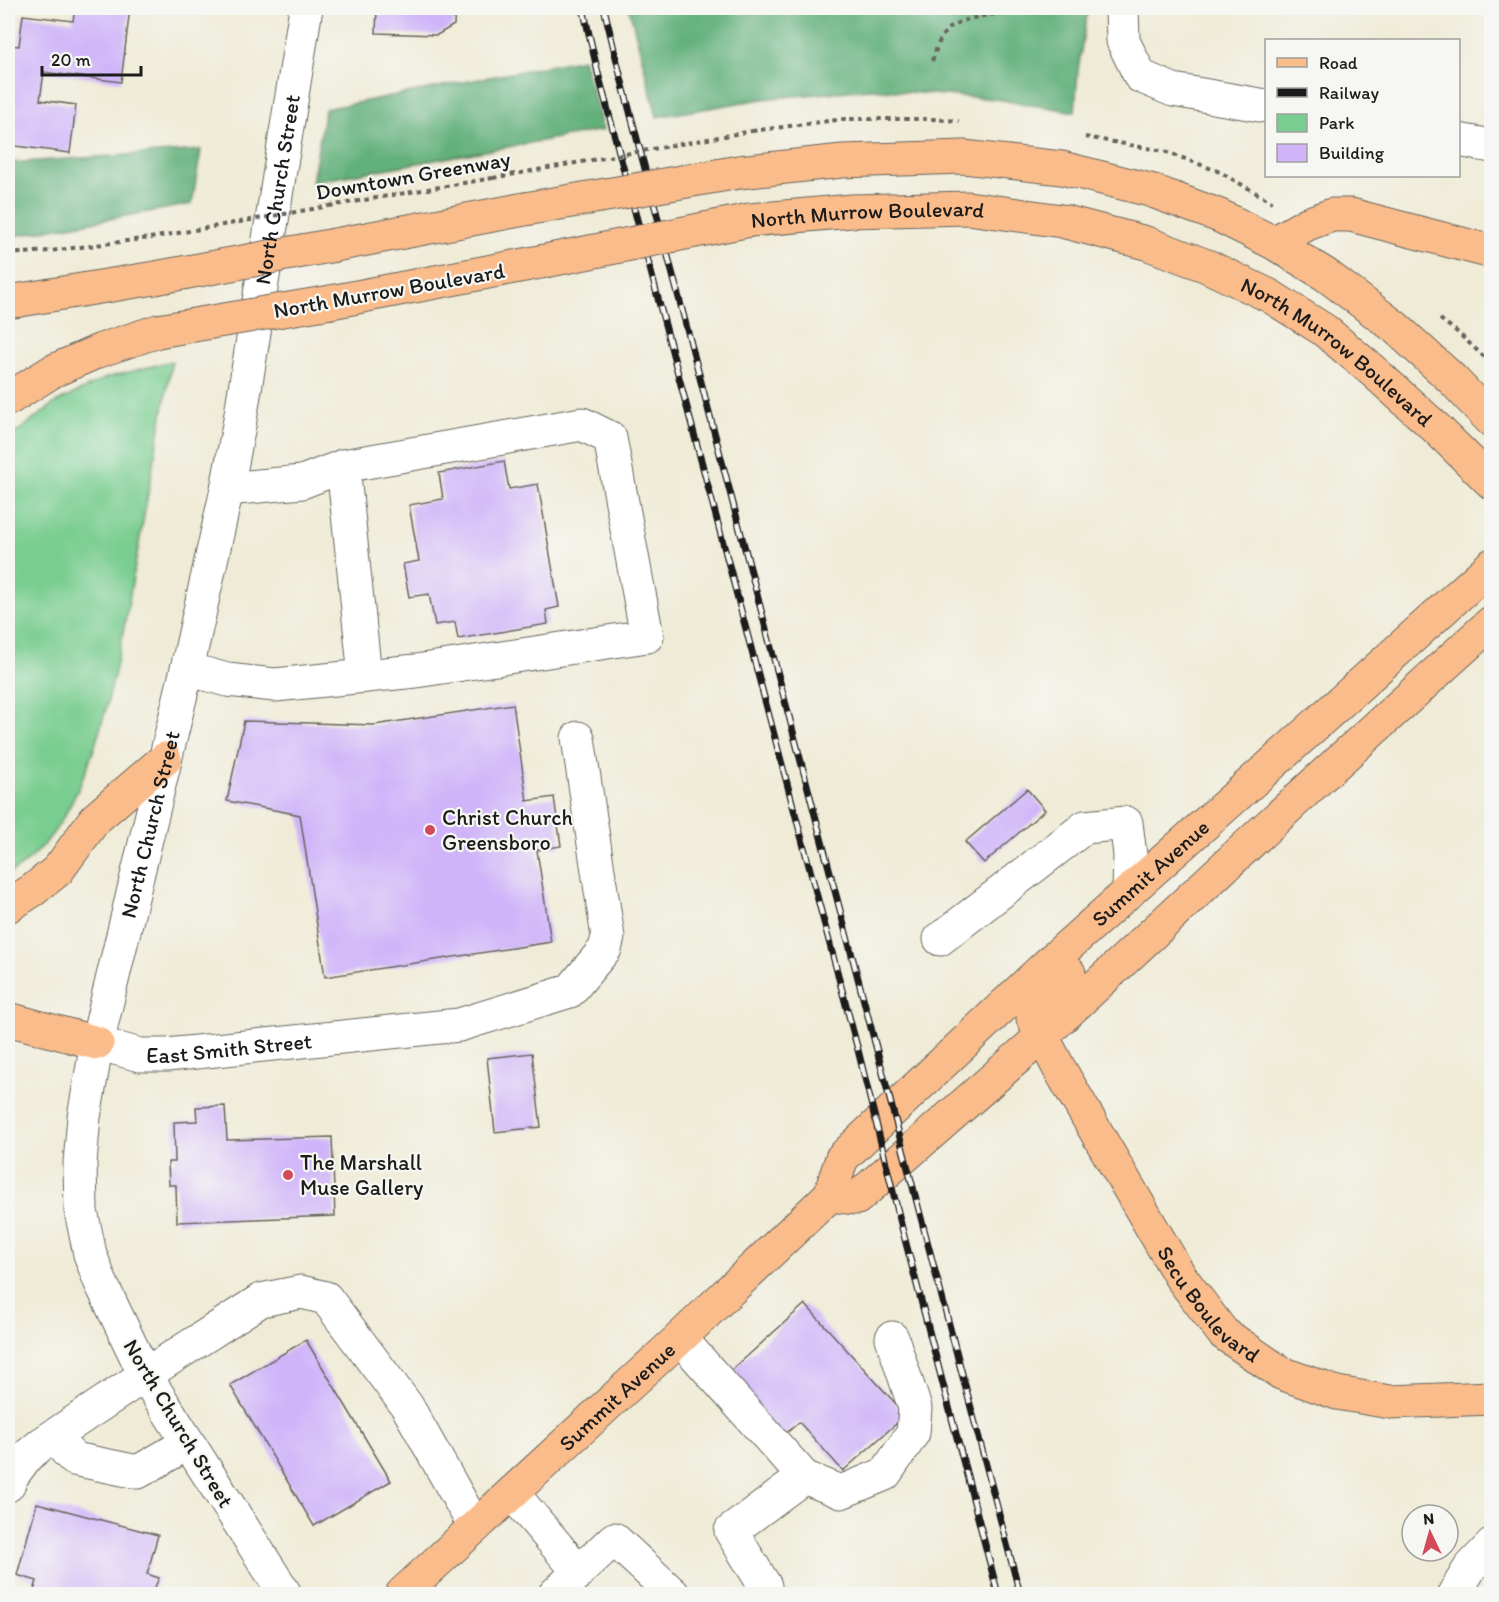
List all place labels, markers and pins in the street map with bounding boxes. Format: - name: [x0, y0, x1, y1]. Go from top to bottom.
- place label: Christ Church Greensboro: [442, 804, 573, 856]
- marker: Christ Church Greensboro: [423, 823, 437, 837]
- place label: The Marshall Muse Gallery: [300, 1149, 424, 1201]
- marker: The Marshall Muse Gallery: [281, 1168, 295, 1182]

